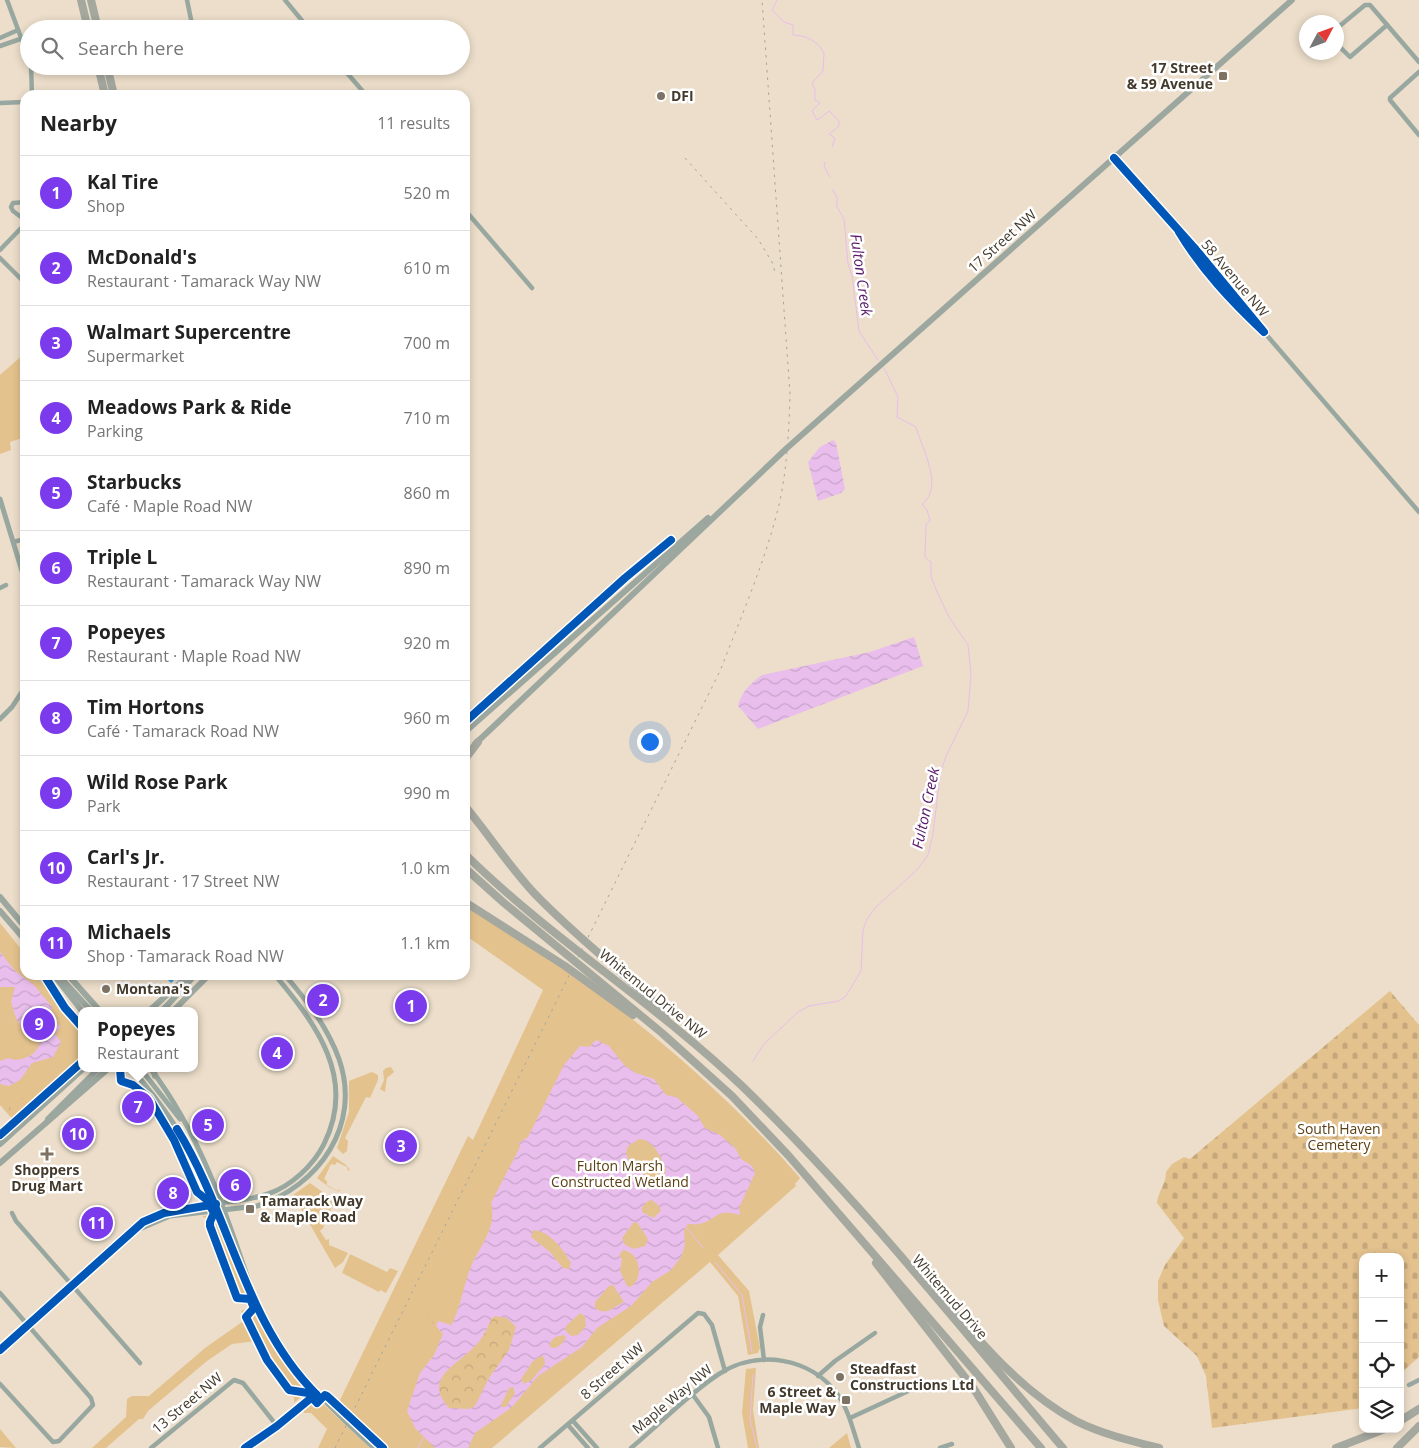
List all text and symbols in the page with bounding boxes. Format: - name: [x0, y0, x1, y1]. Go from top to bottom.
- north arrow: [1299, 15, 1344, 60]
- search box: [20, 20, 470, 75]
- icon: search: [38, 34, 66, 62]
- text: Search here: [78, 35, 184, 61]
- place label: 17 Street & 59 Avenue: [1127, 58, 1213, 93]
- marker: 17 Street & 59 Avenue: [1217, 70, 1229, 82]
- place label: DFI: [671, 86, 694, 105]
- marker: DFI: [655, 90, 667, 102]
- text: Nearby: [40, 109, 117, 137]
- text: 11 results: [377, 112, 450, 134]
- text: Kal Tire: [87, 169, 158, 195]
- text: 1: [51, 182, 61, 204]
- text: 520 m: [404, 182, 450, 204]
- text: Shop: [87, 195, 125, 217]
- street label: 17 Street NW: [963, 205, 1040, 276]
- water label: Fulton Creek: [846, 233, 878, 318]
- street label: 58 Avenue NW: [1197, 235, 1273, 320]
- text: McDonald's: [87, 244, 197, 270]
- text: 2: [51, 257, 61, 279]
- text: 610 m: [404, 257, 450, 279]
- text: Restaurant · Tamarack Way NW: [87, 270, 321, 292]
- text: Walmart Supercentre: [87, 319, 291, 345]
- text: 3: [51, 332, 61, 354]
- text: 700 m: [404, 332, 450, 354]
- text: Supermarket: [87, 345, 184, 367]
- text: Meadows Park & Ride: [87, 394, 292, 420]
- text: 4: [51, 407, 61, 429]
- text: 710 m: [404, 407, 450, 429]
- text: Parking: [87, 420, 143, 442]
- text: Starbucks: [87, 469, 181, 495]
- text: 5: [51, 482, 61, 504]
- text: 860 m: [404, 482, 450, 504]
- text: Café · Maple Road NW: [87, 495, 252, 517]
- text: Triple L: [87, 544, 157, 570]
- text: 6: [51, 557, 61, 579]
- text: 890 m: [404, 557, 450, 579]
- text: Restaurant · Tamarack Way NW: [87, 570, 321, 592]
- text: Popeyes: [87, 619, 165, 645]
- text: 7: [51, 632, 61, 654]
- text: 920 m: [404, 632, 450, 654]
- text: Restaurant · Maple Road NW: [87, 645, 301, 667]
- text: Tim Hortons: [87, 694, 204, 720]
- text: 8: [51, 707, 61, 729]
- text: 960 m: [404, 707, 450, 729]
- text: Café · Tamarack Road NW: [87, 720, 279, 742]
- your location: [637, 729, 663, 755]
- water label: Fulton Creek: [907, 765, 944, 850]
- text: Wild Rose Park: [87, 769, 228, 795]
- text: 9: [51, 782, 61, 804]
- text: 990 m: [404, 782, 450, 804]
- text: Park: [87, 795, 120, 817]
- text: Carl's Jr.: [87, 844, 165, 870]
- text: 10: [47, 857, 65, 879]
- text: 1.0 km: [400, 857, 450, 879]
- text: Restaurant · 17 Street NW: [87, 870, 279, 892]
- text: Michaels: [87, 919, 171, 945]
- text: 11: [47, 932, 65, 954]
- text: 1.1 km: [400, 932, 450, 954]
- street label: Whitemud Drive NW: [596, 944, 711, 1043]
- text: Shop · Tamarack Road NW: [87, 945, 284, 967]
- place label: Montana's: [116, 979, 190, 998]
- pin: 2: [307, 981, 339, 1019]
- marker: Montana's: [100, 983, 112, 995]
- pin: 1: [395, 987, 427, 1025]
- pin: 9: [23, 1005, 55, 1043]
- popup: [78, 1007, 198, 1072]
- text: Popeyes: [97, 1016, 176, 1042]
- pin: 4: [261, 1034, 293, 1072]
- text: Restaurant: [97, 1042, 179, 1064]
- pin: 7: [122, 1088, 154, 1126]
- pin: 5: [192, 1106, 224, 1144]
- pin: 10: [62, 1115, 94, 1153]
- park label: South Haven Cemetery: [1297, 1119, 1381, 1154]
- pin: 3: [385, 1127, 417, 1165]
- marker: Shoppers Drug Mart: [41, 1148, 53, 1160]
- park label: Fulton Marsh Constructed Wetland: [551, 1156, 689, 1191]
- place label: Shoppers Drug Mart: [11, 1160, 83, 1195]
- pin: 6: [219, 1166, 251, 1204]
- pin: 8: [157, 1174, 189, 1212]
- place label: Tamarack Way & Maple Road: [260, 1191, 363, 1226]
- marker: Tamarack Way & Maple Road: [244, 1203, 256, 1215]
- pin: 11: [81, 1204, 113, 1242]
- street label: Whitemud Drive: [908, 1250, 992, 1343]
- map controls: [1359, 1253, 1404, 1433]
- button: +: [1359, 1253, 1404, 1298]
- button: −: [1359, 1298, 1404, 1343]
- street label: 8 Street NW: [576, 1338, 647, 1403]
- button: locate: [1359, 1343, 1404, 1388]
- place label: Steadfast Constructions Ltd: [850, 1359, 974, 1394]
- street label: Maple Way NW: [628, 1360, 716, 1438]
- street label: 13 Street NW: [148, 1368, 226, 1437]
- marker: Steadfast Constructions Ltd: [834, 1371, 846, 1383]
- place label: 6 Street & Maple Way: [759, 1382, 836, 1417]
- button: layers: [1359, 1388, 1404, 1433]
- marker: 6 Street & Maple Way: [840, 1394, 852, 1406]

